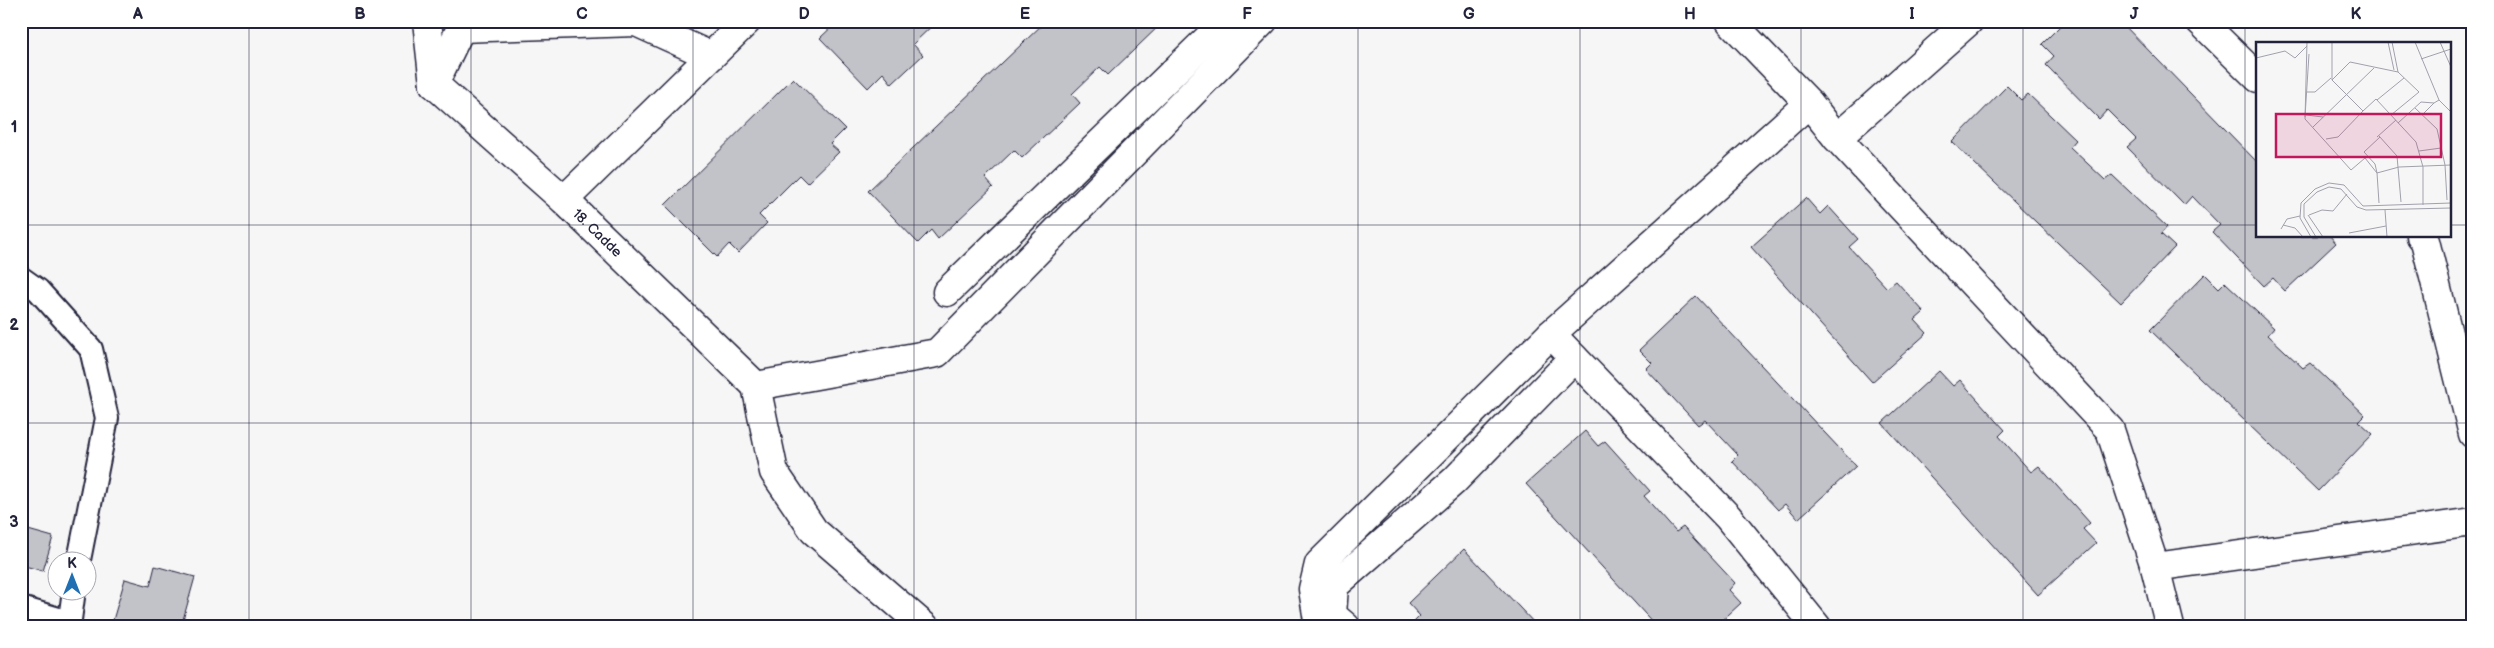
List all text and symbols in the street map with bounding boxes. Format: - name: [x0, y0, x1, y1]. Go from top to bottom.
- text: A: [132, 5, 143, 24]
- text: B: [354, 5, 366, 24]
- text: C: [576, 5, 588, 24]
- text: D: [798, 5, 810, 24]
- text: E: [1020, 5, 1030, 24]
- text: F: [1242, 5, 1252, 24]
- text: G: [1463, 5, 1475, 24]
- text: H: [1684, 5, 1696, 24]
- text: I: [1909, 5, 1915, 24]
- text: J: [2130, 5, 2139, 24]
- text: K: [2351, 5, 2362, 24]
- inset map: [2256, 42, 2452, 238]
- text: 1: [11, 118, 17, 137]
- street label: 18. Cadde: [569, 205, 626, 261]
- text: 2: [9, 316, 19, 335]
- text: 3: [9, 513, 19, 532]
- north arrow: [48, 550, 98, 600]
- text: K: [67, 555, 77, 572]

